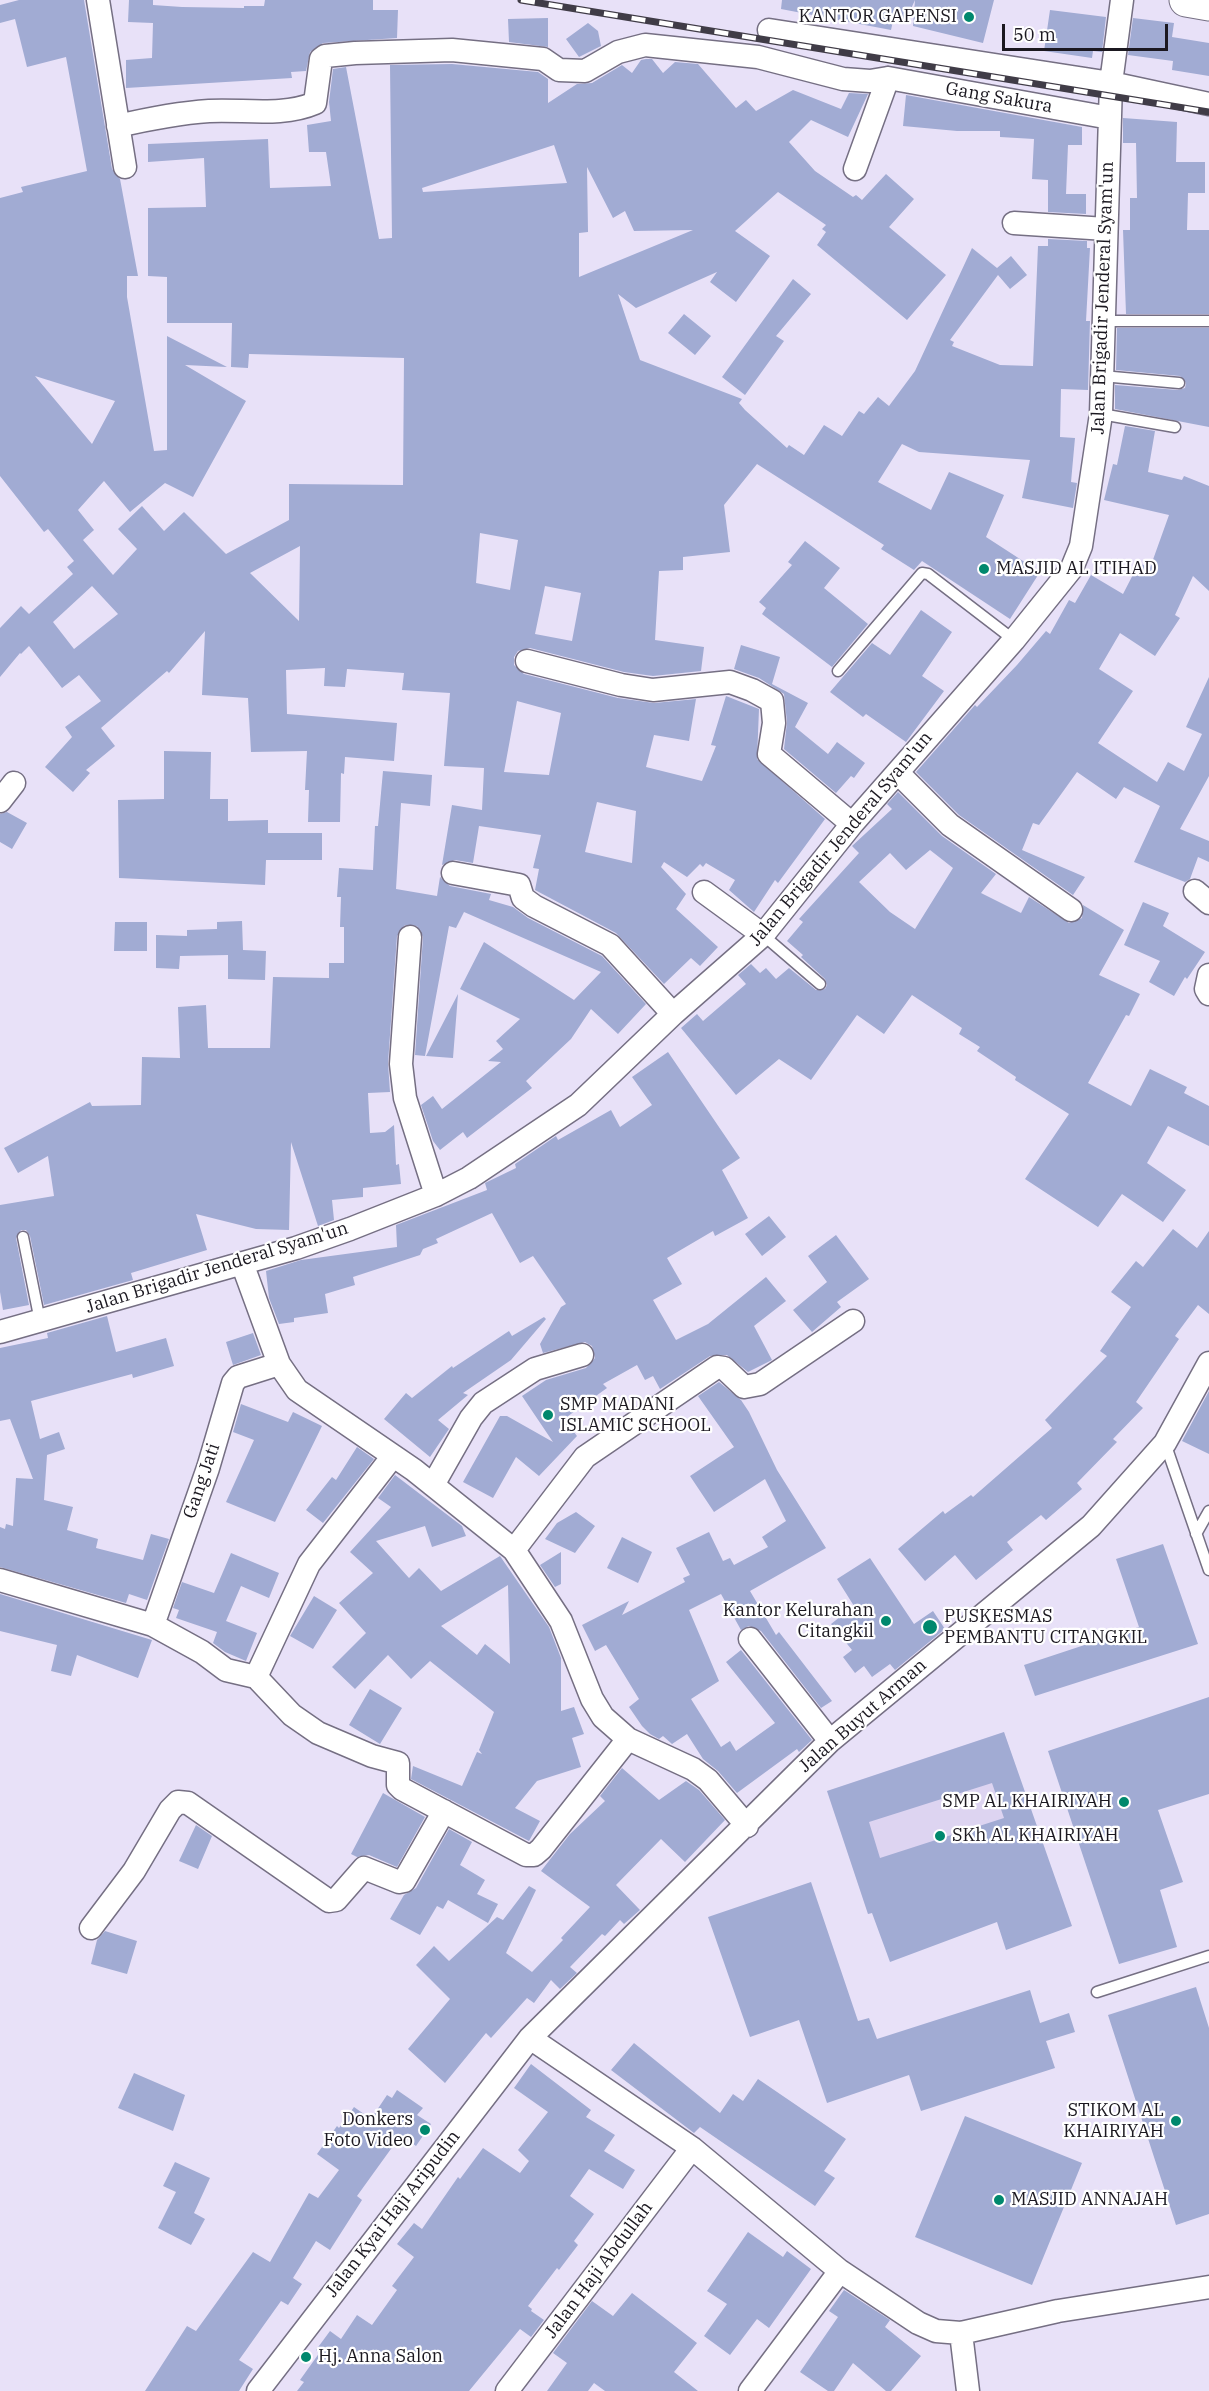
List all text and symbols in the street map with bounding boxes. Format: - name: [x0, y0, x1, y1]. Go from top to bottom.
- place label: KANTOR GAPENSI: [798, 6, 957, 28]
- marker: KANTOR GAPENSI: [962, 10, 976, 24]
- scale bar: [1005, 12, 1172, 50]
- text: 50 m: [1013, 23, 1056, 46]
- street label: Gang Sakura: [944, 78, 1054, 118]
- street label: Jalan Brigadir Jenderal Syam'un: [1087, 161, 1119, 435]
- place label: MASJID AL ITIHAD: [996, 558, 1157, 580]
- marker: MASJID AL ITIHAD: [977, 562, 991, 576]
- street label: Jalan Brigadir Jenderal Syam'un: [745, 727, 937, 951]
- street label: Jalan Brigadir Jenderal Syam'un: [83, 1218, 351, 1318]
- place label: SMP MADANI ISLAMIC SCHOOL: [560, 1394, 711, 1436]
- marker: SMP MADANI ISLAMIC SCHOOL: [541, 1408, 555, 1422]
- street label: Gang Jati: [179, 1440, 225, 1522]
- place label: Kantor Kelurahan Citangkil: [723, 1600, 874, 1642]
- place label: PUSKESMAS PEMBANTU CITANGKIL: [944, 1606, 1147, 1648]
- marker: Kantor Kelurahan Citangkil: [879, 1614, 893, 1628]
- marker: PUSKESMAS PEMBANTU CITANGKIL: [921, 1618, 939, 1636]
- street label: Jalan Buyut Arman: [795, 1655, 931, 1777]
- place label: SMP AL KHAIRIYAH: [942, 1791, 1112, 1813]
- marker: SMP AL KHAIRIYAH: [1117, 1795, 1131, 1809]
- place label: SKh AL KHAIRIYAH: [952, 1825, 1119, 1847]
- marker: SKh AL KHAIRIYAH: [933, 1829, 947, 1843]
- place label: STIKOM AL KHAIRIYAH: [1063, 2100, 1164, 2142]
- place label: Donkers Foto Video: [324, 2109, 413, 2152]
- marker: STIKOM AL KHAIRIYAH: [1169, 2114, 1183, 2128]
- marker: Donkers Foto Video: [418, 2123, 432, 2137]
- street label: Jalan Kyai Haji Aripudin: [321, 2126, 465, 2302]
- place label: MASJID ANNAJAH: [1011, 2189, 1168, 2211]
- marker: MASJID ANNAJAH: [992, 2193, 1006, 2207]
- street label: Jalan Haji Abdullah: [541, 2197, 657, 2343]
- place label: Hj. Anna Salon: [318, 2346, 443, 2368]
- marker: Hj. Anna Salon: [299, 2350, 313, 2364]

